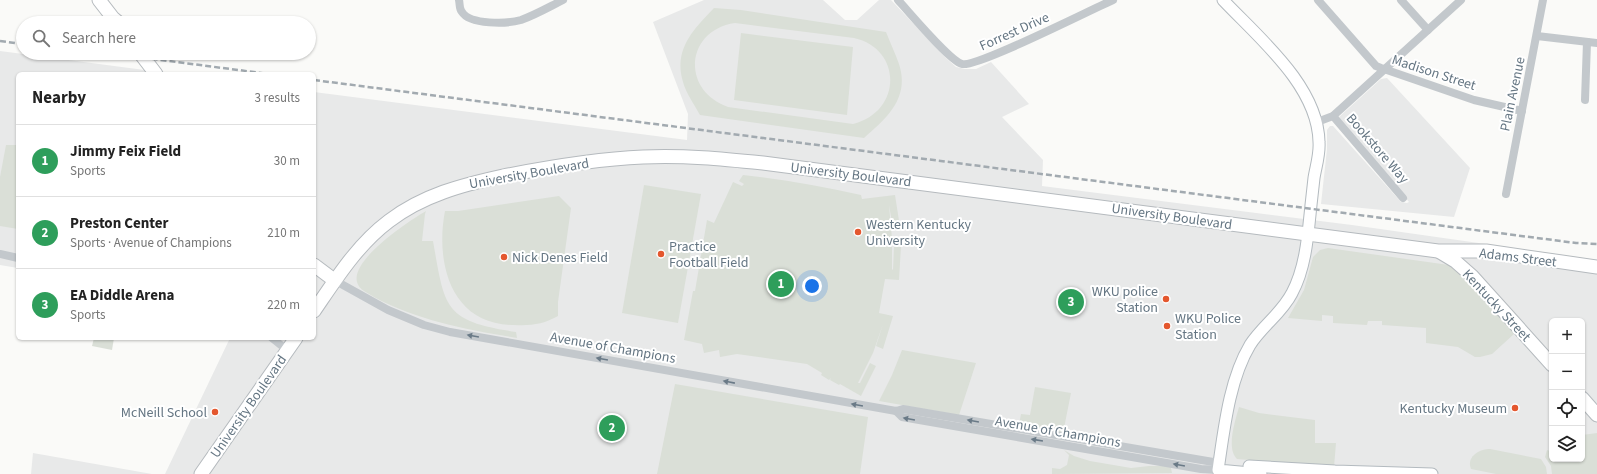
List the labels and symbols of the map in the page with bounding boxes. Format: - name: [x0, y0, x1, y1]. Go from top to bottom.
- street label: Forrest Drive: [976, 8, 1052, 56]
- street label: Madison Street: [1389, 50, 1479, 96]
- street label: Plain Avenue: [1495, 55, 1531, 133]
- street label: Bookstore Way: [1341, 109, 1414, 188]
- street label: University Boulevard: [468, 154, 591, 194]
- street label: University Boulevard: [789, 158, 912, 192]
- street label: University Boulevard: [1110, 199, 1233, 235]
- place label: Western Kentucky University: [866, 215, 972, 251]
- marker: Western Kentucky University: [853, 227, 863, 237]
- place label: Practice Football Field: [669, 237, 749, 273]
- street label: Adams Street: [1478, 243, 1558, 273]
- place label: Nick Denes Field: [512, 248, 608, 268]
- marker: Practice Football Field: [656, 249, 666, 259]
- marker: Nick Denes Field: [499, 252, 509, 262]
- street label: Kentucky Street: [1457, 265, 1535, 347]
- pin: 1: [768, 269, 794, 299]
- your location: [802, 276, 822, 296]
- place label: WKU police Station: [1092, 282, 1158, 318]
- pin: 3: [1058, 287, 1084, 317]
- marker: WKU police Station: [1161, 294, 1171, 304]
- place label: WKU Police Station: [1175, 309, 1241, 345]
- marker: WKU Police Station: [1162, 321, 1172, 331]
- street label: Avenue of Champions: [549, 327, 677, 369]
- one-way arrow: [467, 333, 480, 339]
- street label: University Boulevard: [206, 351, 292, 462]
- one-way arrow: [595, 355, 608, 361]
- one-way arrow: [723, 378, 736, 384]
- place label: Kentucky Museum: [1400, 399, 1507, 419]
- one-way arrow: [851, 401, 864, 407]
- place label: McNeill School: [121, 403, 207, 423]
- marker: Kentucky Museum: [1510, 403, 1520, 413]
- marker: McNeill School: [210, 407, 220, 417]
- street label: Avenue of Champions: [994, 411, 1122, 453]
- pin: 2: [599, 413, 625, 443]
- one-way arrow: [903, 415, 915, 421]
- one-way arrow: [967, 418, 980, 424]
- one-way arrow: [1031, 437, 1043, 443]
- one-way arrow: [1173, 461, 1185, 467]

